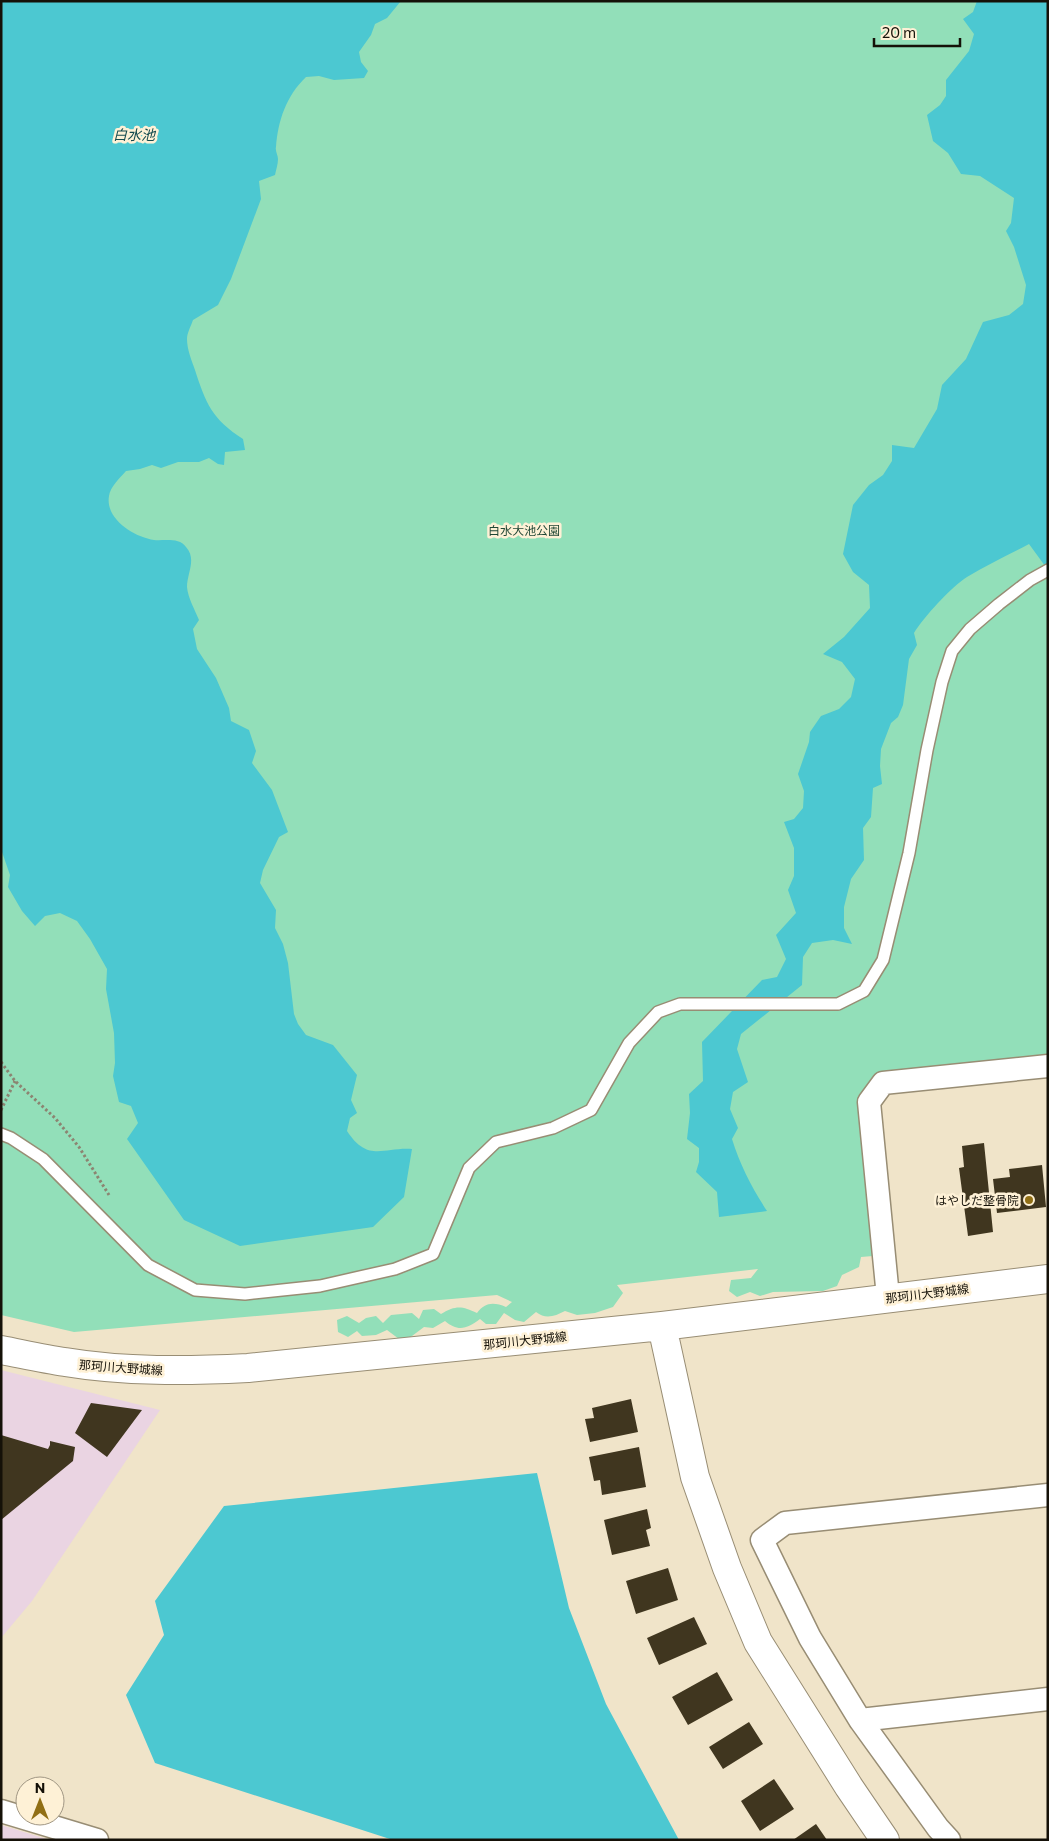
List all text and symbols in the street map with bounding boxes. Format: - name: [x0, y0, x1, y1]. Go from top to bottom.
- scale bar: [874, 15, 960, 47]
- text: 20 m: [882, 23, 916, 41]
- water label: 白水池: [113, 126, 157, 143]
- park label: 白水大池公園: [488, 523, 560, 537]
- place label: はやしだ整骨院: [935, 1193, 1019, 1207]
- marker: はやしだ整骨院: [1023, 1194, 1035, 1206]
- street label: 那珂川大野城線: [884, 1281, 970, 1305]
- street label: 那珂川大野城線: [482, 1329, 568, 1351]
- street label: 那珂川大野城線: [79, 1357, 163, 1377]
- north arrow: [15, 1776, 65, 1826]
- text: N: [35, 1779, 45, 1796]

